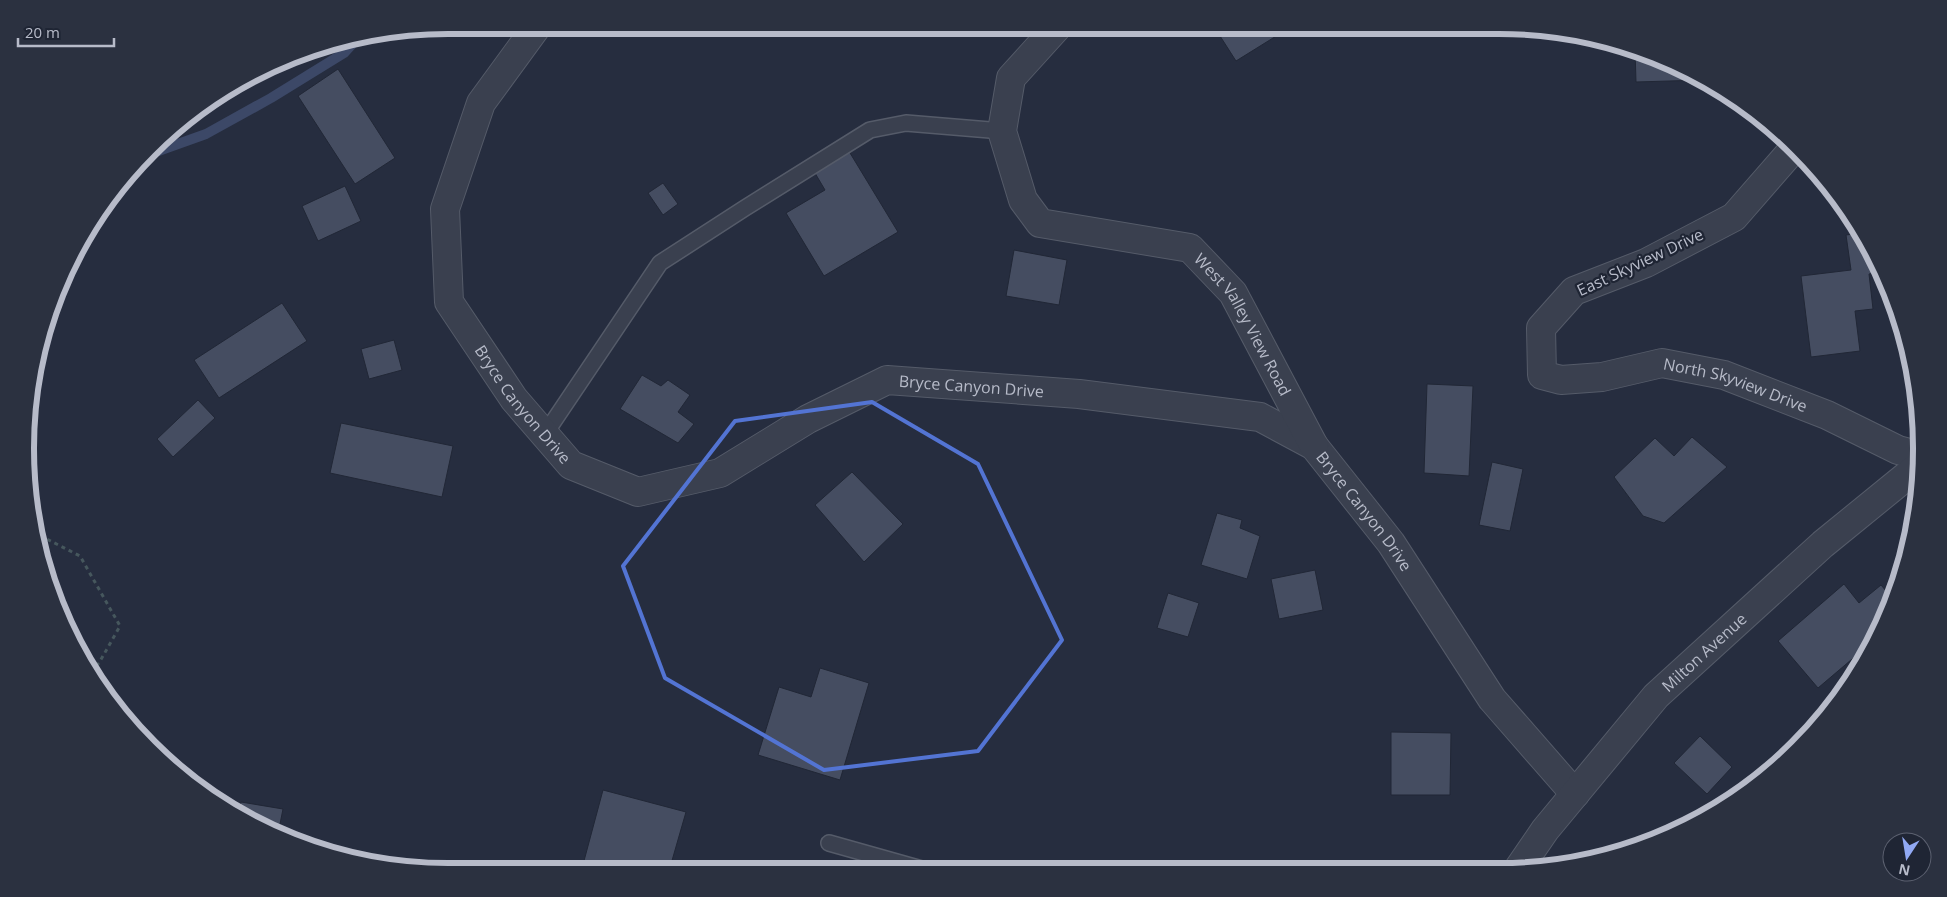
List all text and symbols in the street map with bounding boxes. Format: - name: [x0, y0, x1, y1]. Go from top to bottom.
- scale bar: [18, 15, 114, 47]
- text: 20 m: [25, 22, 60, 42]
- street label: East Skyview Drive: [1573, 223, 1707, 301]
- street label: West Valley View Road: [1190, 248, 1296, 400]
- street label: Bryce Canyon Drive: [470, 340, 576, 468]
- street label: North Skyview Drive: [1662, 353, 1810, 417]
- street label: Bryce Canyon Drive: [898, 370, 1045, 402]
- street label: Bryce Canyon Drive: [1311, 447, 1417, 575]
- street label: Milton Avenue: [1657, 608, 1751, 697]
- north arrow: [1882, 832, 1932, 882]
- text: N: [1897, 860, 1912, 881]

